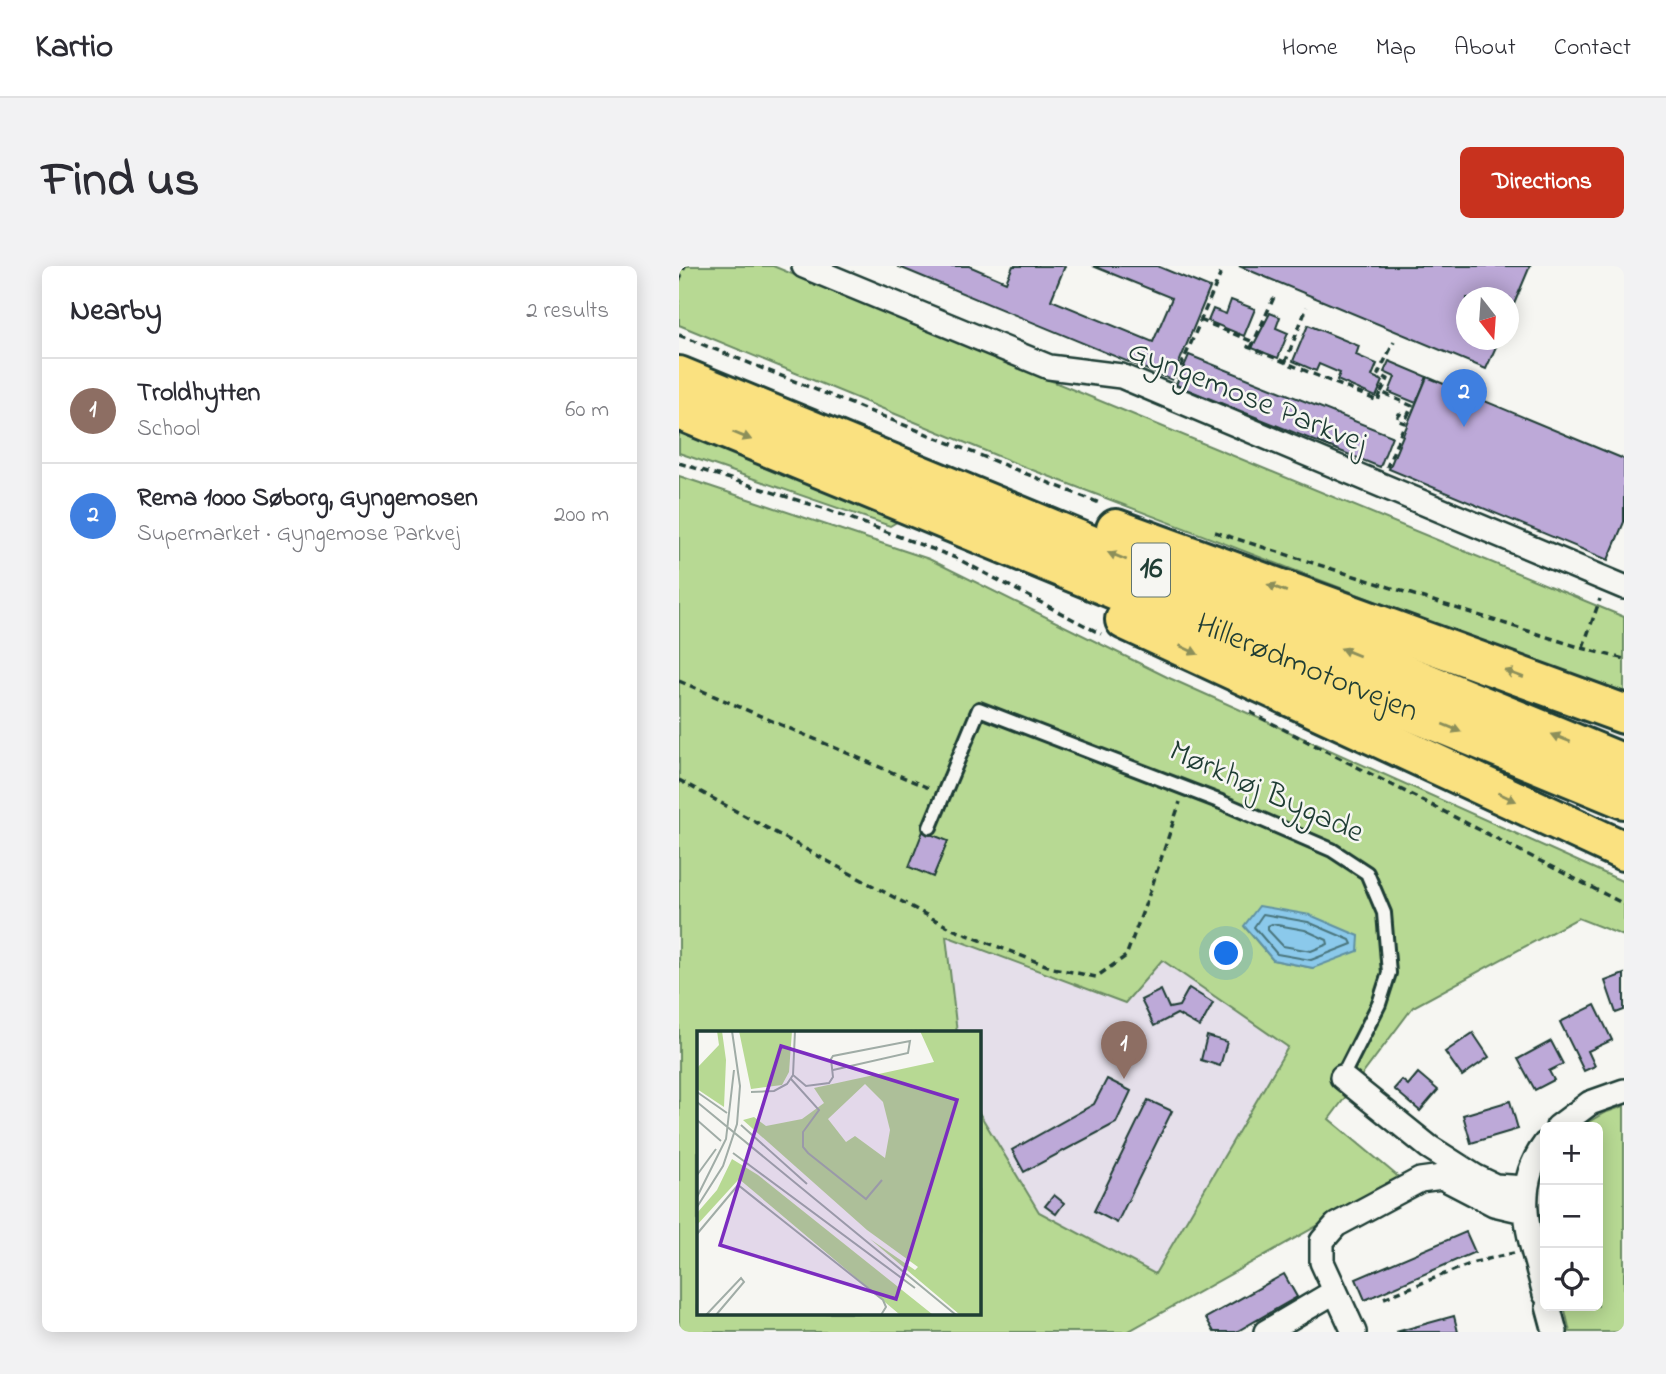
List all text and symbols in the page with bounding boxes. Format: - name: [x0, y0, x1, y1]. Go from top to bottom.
- text: Kartio: [35, 24, 113, 72]
- text: Home: [1282, 31, 1338, 66]
- text: Map: [1376, 31, 1416, 66]
- text: About: [1454, 31, 1516, 66]
- text: Contact: [1554, 31, 1631, 66]
- text: Find us: [42, 146, 199, 218]
- button: Directions: [1460, 147, 1624, 218]
- north arrow: [1456, 287, 1519, 350]
- text: Nearby: [70, 290, 162, 334]
- text: 2 results: [526, 295, 609, 328]
- street label: Gyngemose Parkvej: [1120, 329, 1374, 468]
- pin: 2: [1441, 369, 1487, 427]
- text: Troldhytten: [137, 375, 260, 413]
- text: 1: [89, 394, 97, 427]
- text: 60 m: [565, 394, 609, 427]
- text: School: [137, 413, 200, 446]
- one-way arrow: [732, 430, 752, 442]
- text: Rema 1000 Søborg, Gyngemosen: [137, 480, 478, 518]
- text: 2: [87, 499, 99, 532]
- text: 200 m: [554, 499, 609, 532]
- text: Supermarket · Gyngemose Parkvej: [137, 518, 460, 551]
- road number: 16: [1132, 544, 1170, 596]
- one-way arrow: [1107, 551, 1128, 562]
- one-way arrow: [1267, 582, 1288, 593]
- street label: Hillerødmotorvejen: [1188, 602, 1425, 735]
- one-way arrow: [1179, 644, 1199, 656]
- one-way arrow: [1340, 646, 1361, 657]
- one-way arrow: [1503, 669, 1524, 680]
- one-way arrow: [1442, 723, 1463, 734]
- street label: Mørkhøj Bygade: [1161, 729, 1372, 857]
- one-way arrow: [1550, 733, 1571, 744]
- one-way arrow: [1497, 791, 1517, 803]
- your location: [1209, 936, 1243, 970]
- pin: 1: [1101, 1021, 1147, 1079]
- inset map: [697, 1031, 980, 1314]
- map controls: [1540, 1122, 1603, 1311]
- button: +: [1540, 1122, 1603, 1185]
- button: −: [1540, 1185, 1603, 1248]
- button: locate: [1540, 1248, 1603, 1311]

